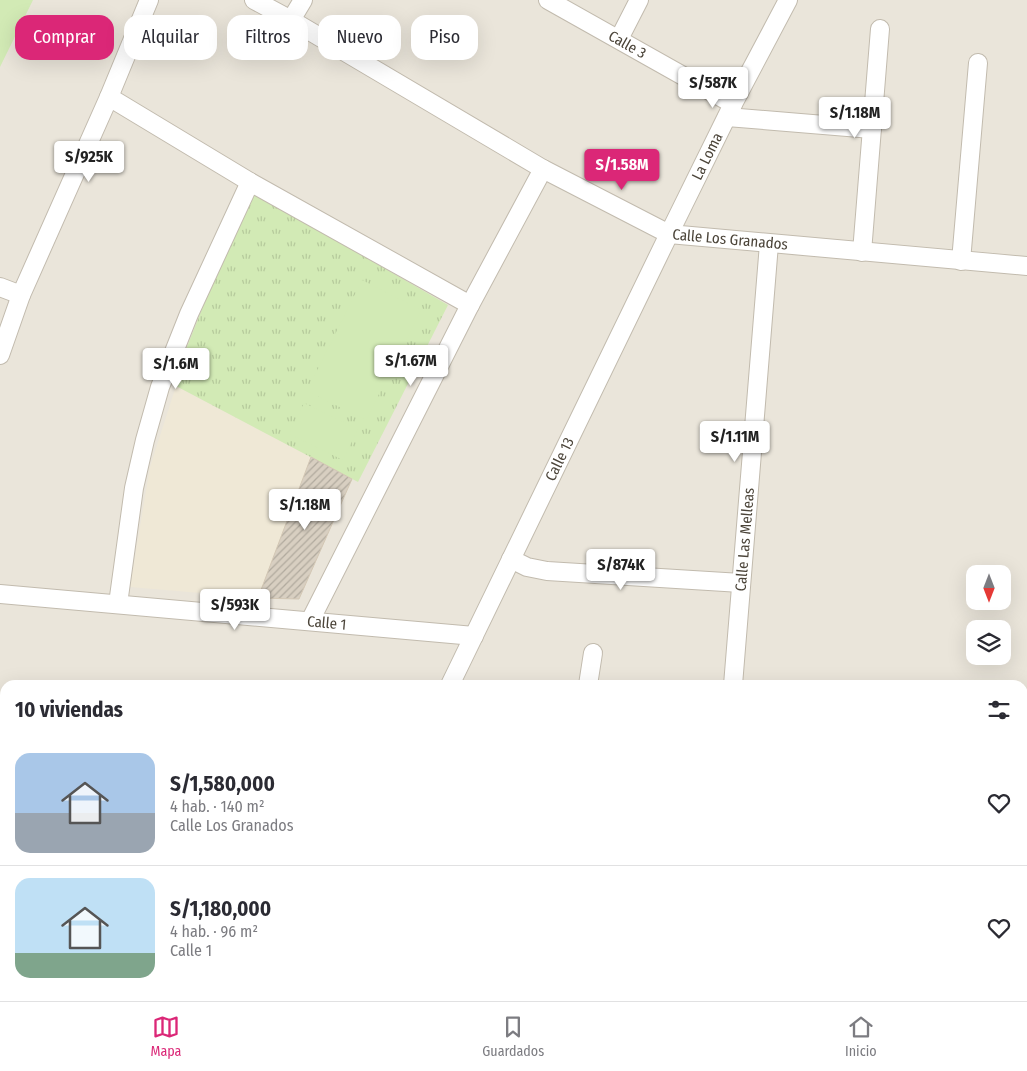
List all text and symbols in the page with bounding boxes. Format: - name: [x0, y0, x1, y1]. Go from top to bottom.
- chip: Comprar: [15, 15, 114, 60]
- chip: Alquilar: [124, 15, 217, 60]
- chip: Filtros: [227, 15, 308, 60]
- chip: Nuevo: [318, 15, 401, 60]
- chip: Piso: [411, 15, 478, 60]
- street label: Calle 3: [605, 27, 649, 62]
- pin: S/587K: [672, 66, 754, 109]
- text: S/587K: [689, 73, 737, 92]
- pin: S/1.18M: [809, 96, 901, 139]
- text: S/1.18M: [830, 103, 880, 122]
- street label: La Loma: [688, 130, 727, 183]
- pin: S/925K: [48, 140, 130, 183]
- text: S/925K: [65, 147, 113, 166]
- pin: S/1.58M: [576, 148, 668, 191]
- text: S/1.58M: [595, 155, 649, 174]
- street label: Calle Los Granados: [672, 225, 789, 254]
- pin: S/1.67M: [365, 344, 457, 387]
- pin: S/1.6M: [135, 348, 217, 390]
- text: S/1.67M: [385, 351, 437, 370]
- text: S/1.6M: [154, 354, 199, 373]
- pin: S/1.11M: [689, 420, 781, 463]
- text: S/1.11M: [711, 427, 759, 446]
- street label: Calle 13: [541, 434, 578, 484]
- street label: Calle Las Melleas: [732, 487, 758, 592]
- pin: S/1.18M: [259, 488, 351, 531]
- text: S/1.18M: [280, 495, 330, 514]
- pin: S/874K: [580, 548, 662, 591]
- text: S/874K: [597, 555, 645, 574]
- north arrow: [966, 565, 1011, 610]
- map controls: [966, 565, 1011, 665]
- pin: S/593K: [194, 588, 276, 631]
- text: S/593K: [211, 595, 259, 614]
- street label: Calle 1: [306, 612, 347, 634]
- button: layers: [966, 620, 1011, 665]
- icon: filters: [985, 696, 1013, 724]
- text: 10 viviendas: [15, 697, 123, 723]
- text: S/1,580,000: [170, 771, 275, 797]
- icon: home: [55, 773, 115, 833]
- icon: heart: [985, 789, 1013, 817]
- text: 4 hab. · 140 m²: [170, 797, 265, 816]
- text: Calle Los Granados: [170, 816, 294, 835]
- text: S/1,180,000: [170, 896, 271, 922]
- icon: home: [55, 898, 115, 958]
- icon: heart: [985, 914, 1013, 942]
- text: 4 hab. · 96 m²: [170, 922, 258, 941]
- text: Calle 1: [170, 941, 212, 960]
- tab: Mapa: [150, 1013, 181, 1060]
- tab: Guardados: [482, 1013, 544, 1060]
- tab: Inicio: [845, 1013, 877, 1060]

